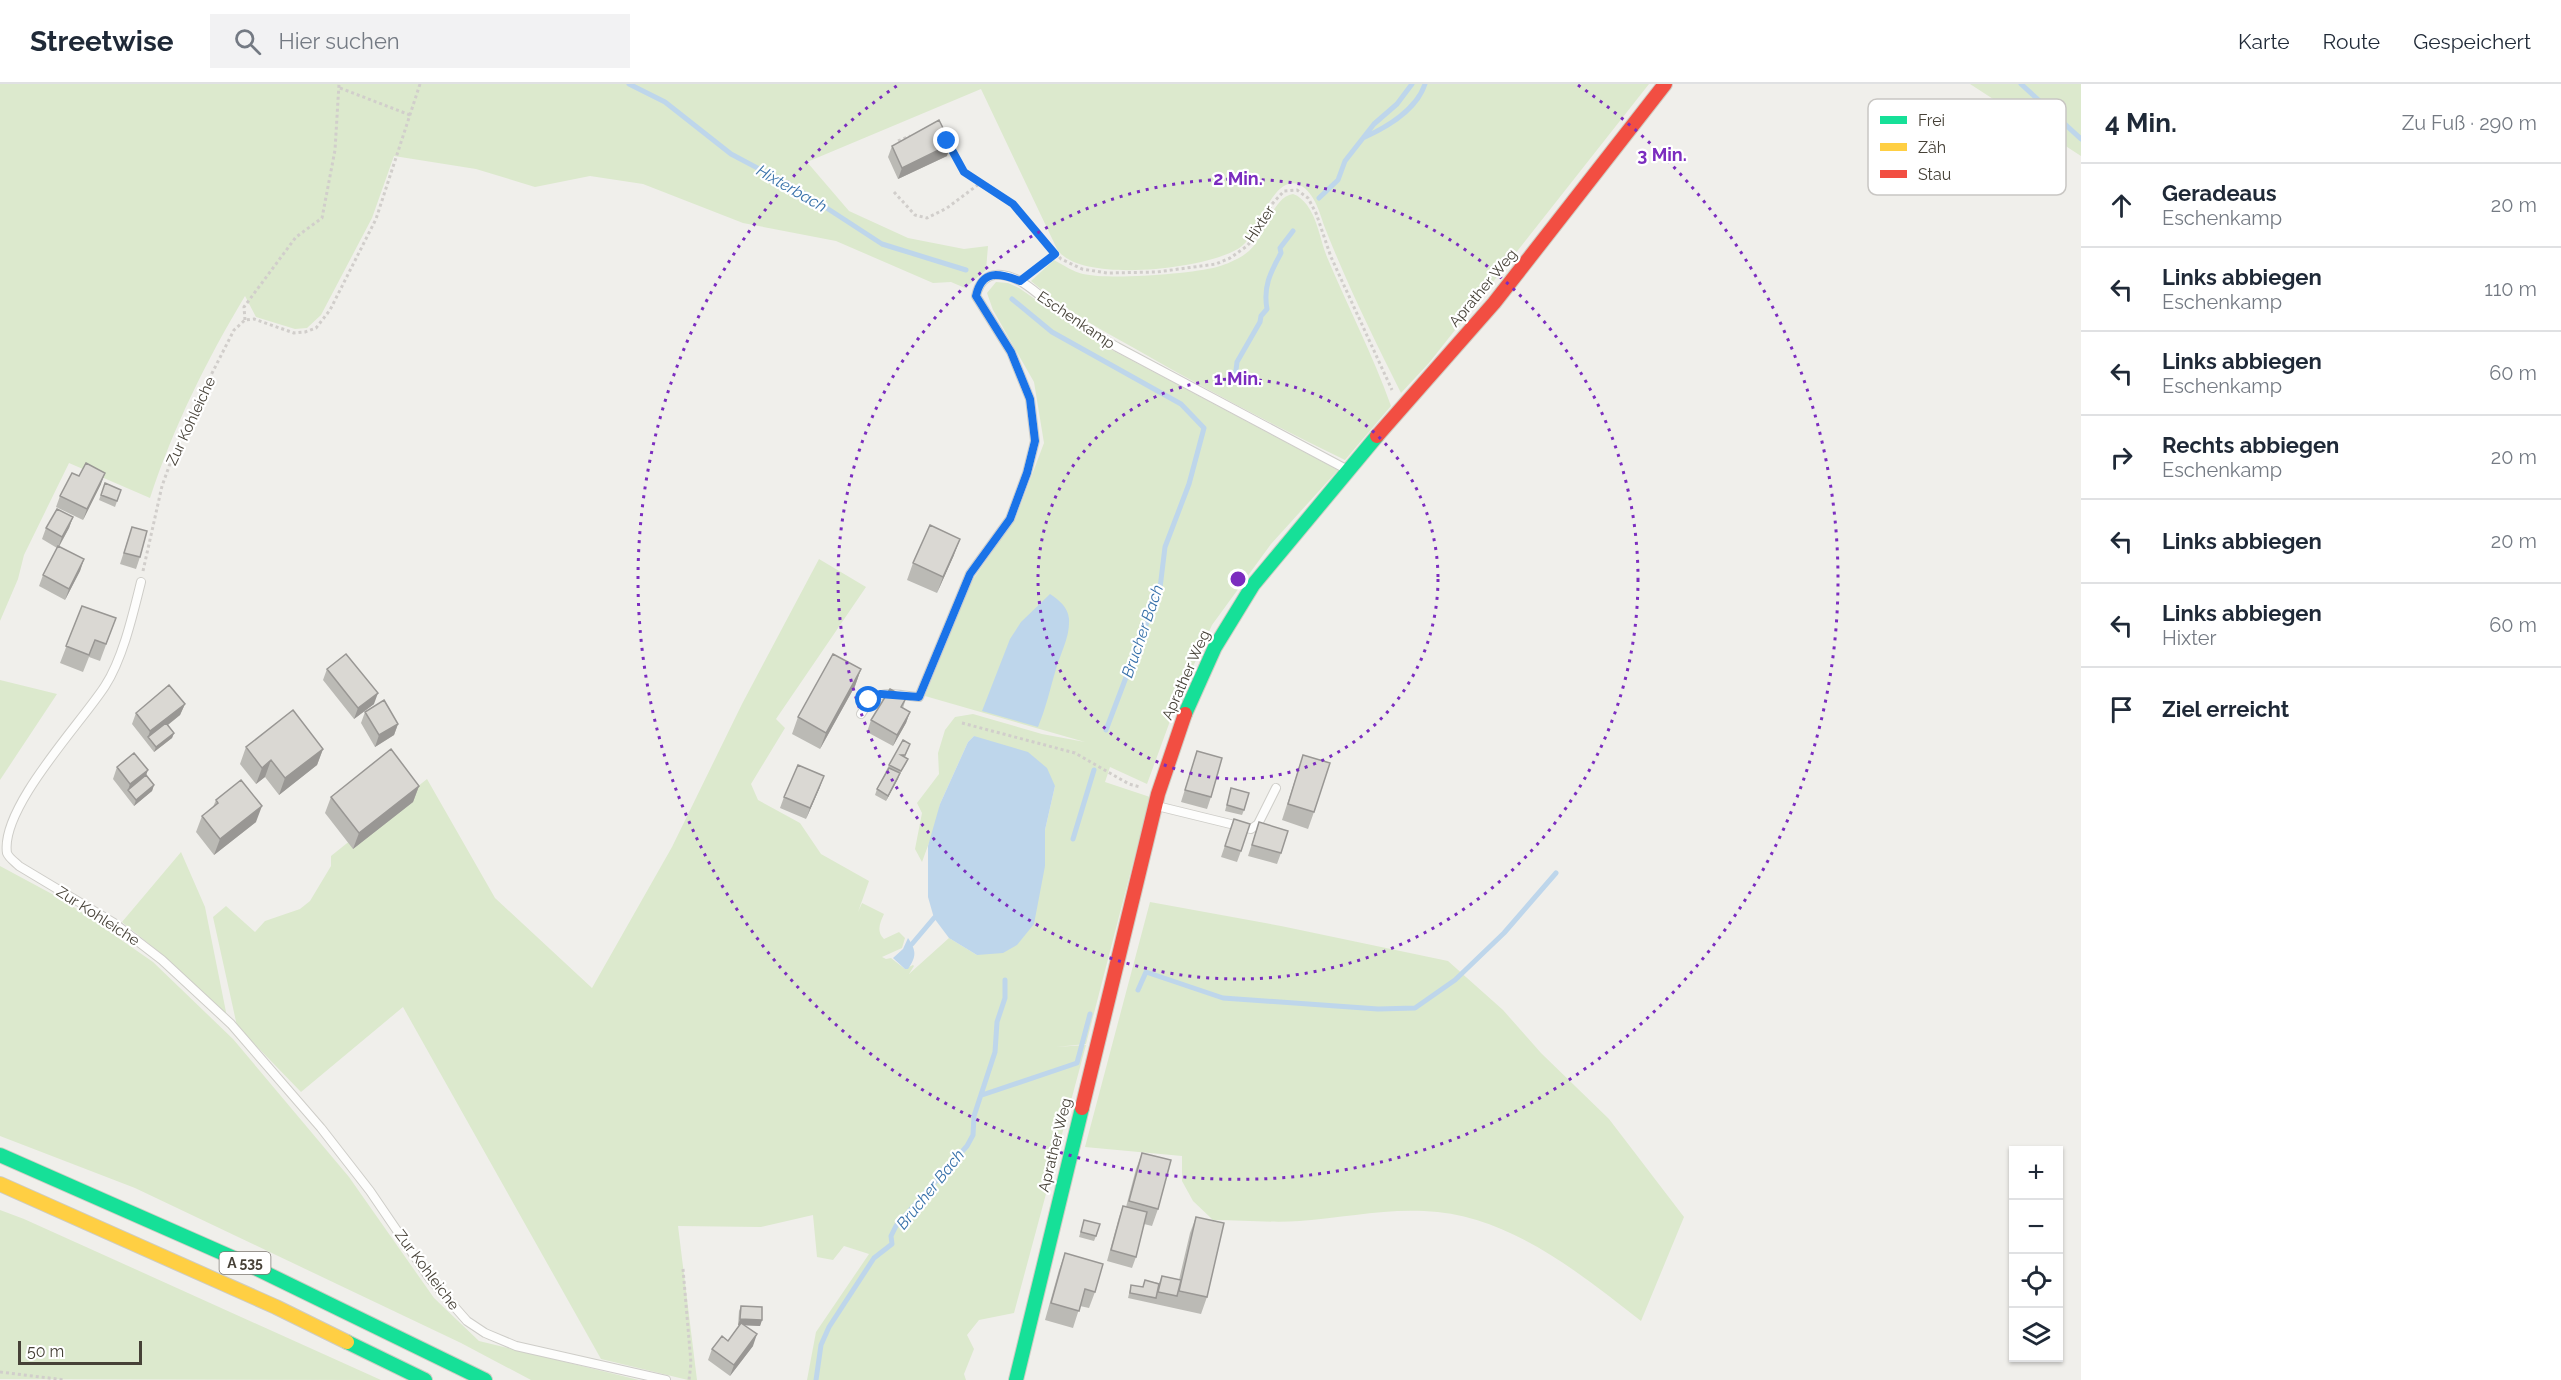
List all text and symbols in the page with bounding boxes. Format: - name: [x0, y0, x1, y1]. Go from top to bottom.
- search box: [210, 14, 630, 68]
- text: Streetwise: [30, 25, 174, 58]
- icon: search: [231, 25, 264, 58]
- text: Hier suchen: [279, 28, 400, 54]
- text: Karte: [2238, 29, 2290, 54]
- text: Route: [2323, 29, 2380, 54]
- text: Gespeichert: [2413, 29, 2531, 54]
- legend: [1868, 99, 2066, 195]
- text: 4 Min.: [2105, 108, 2177, 138]
- text: Frei: [1918, 111, 1945, 130]
- text: Zu Fuß · 290 m: [2402, 111, 2537, 135]
- route end: [933, 127, 959, 153]
- text: Zäh: [1918, 138, 1946, 157]
- text: 3 Min.: [1637, 144, 1687, 165]
- water label: Hixterbach: [753, 161, 830, 216]
- text: Stau: [1918, 165, 1951, 184]
- text: 2 Min.: [1213, 168, 1263, 189]
- text: Geradeaus: [2162, 180, 2277, 206]
- icon: ahead: [2105, 189, 2138, 222]
- text: 20 m: [2491, 193, 2537, 217]
- street label: Hixter: [1241, 201, 1279, 246]
- text: Eschenkamp: [2162, 206, 2282, 230]
- street label: Aprather Weg: [1445, 245, 1521, 331]
- text: Links abbiegen: [2162, 264, 2322, 290]
- icon: left: [2105, 273, 2138, 306]
- text: 110 m: [2484, 277, 2537, 301]
- street label: Eschenkamp: [1034, 287, 1118, 353]
- text: Eschenkamp: [2162, 290, 2282, 314]
- text: Links abbiegen: [2162, 348, 2322, 374]
- icon: left: [2105, 357, 2138, 390]
- text: 60 m: [2489, 361, 2537, 385]
- text: 1 Min.: [1214, 368, 1262, 389]
- street label: Zur Kohleiche: [163, 374, 219, 468]
- text: Eschenkamp: [2162, 374, 2282, 398]
- text: Rechts abbiegen: [2162, 432, 2339, 458]
- icon: right: [2105, 441, 2138, 474]
- text: 20 m: [2491, 445, 2537, 469]
- text: Eschenkamp: [2162, 458, 2282, 482]
- icon: left: [2105, 525, 2138, 558]
- text: Links abbiegen: [2162, 528, 2322, 554]
- text: 20 m: [2491, 529, 2537, 553]
- centre of rings: [1228, 569, 1248, 589]
- water label: Brucher Bach: [1118, 582, 1167, 680]
- text: Links abbiegen: [2162, 600, 2322, 626]
- icon: left: [2105, 609, 2138, 642]
- text: 60 m: [2489, 613, 2537, 637]
- text: Hixter: [2162, 626, 2217, 650]
- street label: Aprather Weg: [1158, 627, 1214, 723]
- route start: [855, 686, 881, 712]
- icon: arrive: [2105, 693, 2138, 726]
- text: Ziel erreicht: [2162, 696, 2289, 722]
- street label: Zur Kohleiche: [53, 882, 143, 950]
- street label: Aprather Weg: [1035, 1096, 1075, 1194]
- water label: Brucher Bach: [892, 1146, 968, 1233]
- map controls: [2009, 1146, 2063, 1362]
- button: +: [2009, 1146, 2063, 1200]
- button: −: [2009, 1200, 2063, 1254]
- street label: Zur Kohleiche: [391, 1226, 463, 1314]
- road number: A 535: [220, 1252, 270, 1274]
- button: locate: [2009, 1254, 2063, 1308]
- button: layers: [2009, 1308, 2063, 1362]
- scale bar: [18, 1338, 142, 1366]
- text: 50 m: [27, 1342, 64, 1361]

